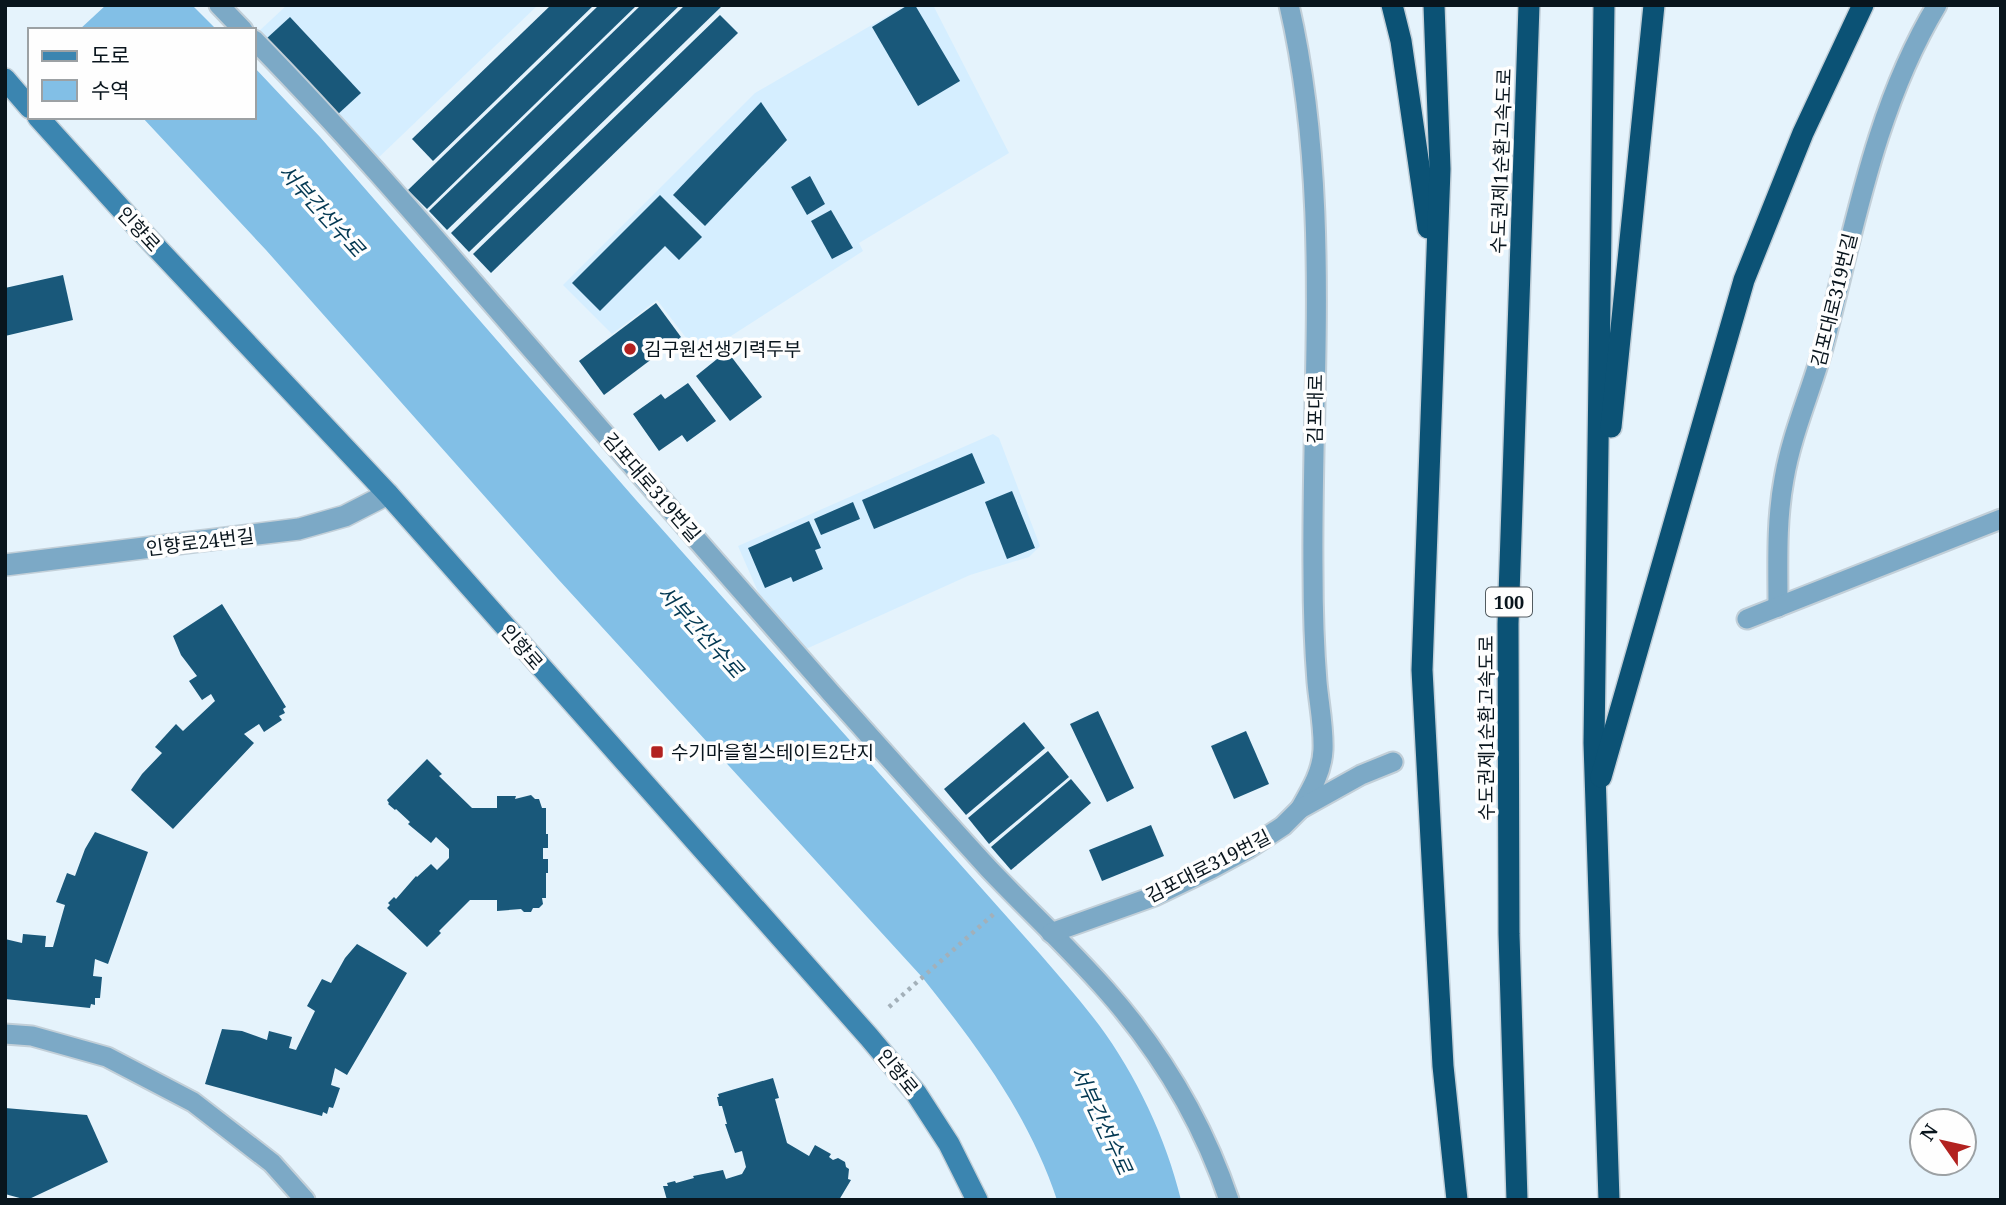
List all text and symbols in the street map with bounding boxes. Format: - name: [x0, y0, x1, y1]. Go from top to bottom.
- legend: [28, 28, 256, 119]
- text: 도로: [91, 41, 130, 69]
- street label: 수도권제1순환고속도로: [1485, 68, 1517, 254]
- text: 수역: [91, 76, 130, 104]
- water label: 서부간선수로: [273, 158, 372, 264]
- street label: 인향로: [112, 201, 166, 257]
- street label: 김포대로319번길: [1805, 231, 1863, 369]
- place label: 김구원선생기력두부: [644, 336, 801, 362]
- marker: 김구원선생기력두부: [622, 341, 638, 357]
- street label: 김포대로: [1301, 374, 1329, 444]
- street label: 김포대로319번길: [597, 427, 707, 547]
- street label: 인향로24번길: [144, 522, 256, 562]
- water label: 서부간선수로: [652, 579, 751, 685]
- road number: 100: [1486, 588, 1532, 616]
- street label: 인향로: [495, 619, 549, 675]
- street label: 수도권제1순환고속도로: [1473, 635, 1499, 821]
- place label: 수기마을힐스테이트2단지: [671, 739, 874, 765]
- marker: 수기마을힐스테이트2단지: [649, 744, 665, 760]
- street label: 김포대로319번길: [1141, 823, 1275, 909]
- street label: 인향로: [871, 1043, 925, 1101]
- water label: 서부간선수로: [1065, 1062, 1140, 1180]
- north arrow: [1908, 1107, 1978, 1177]
- text: N: [1914, 1119, 1944, 1146]

